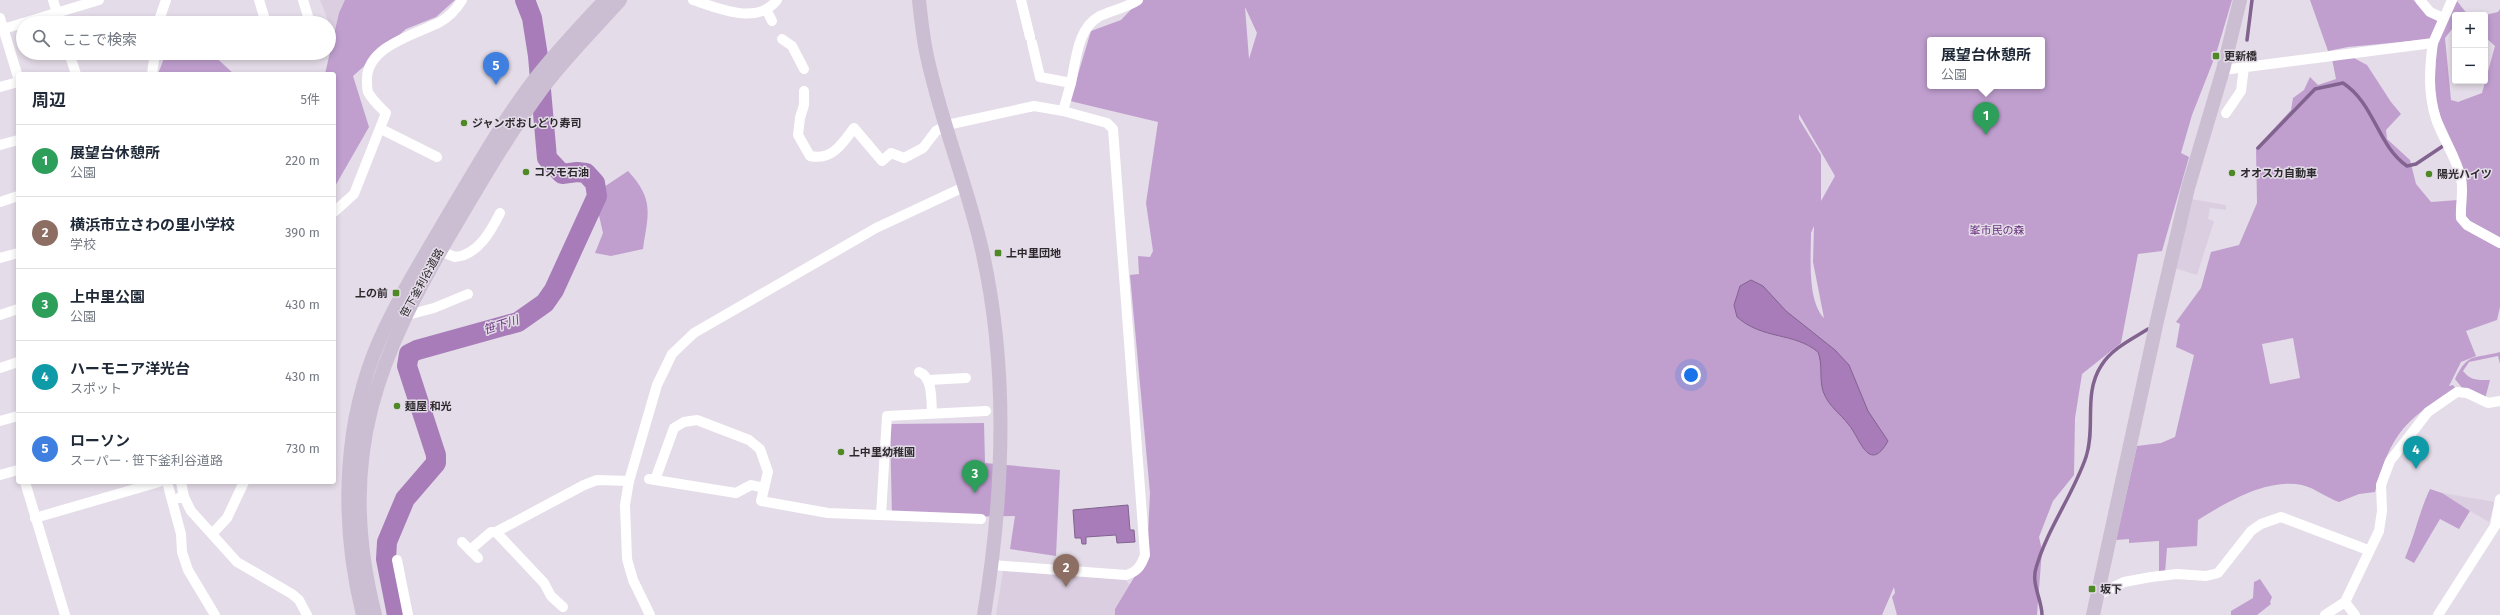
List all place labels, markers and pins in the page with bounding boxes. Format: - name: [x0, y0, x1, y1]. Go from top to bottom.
- place label: 更新橋: [2224, 50, 2257, 63]
- marker: 更新橋: [2211, 51, 2221, 61]
- pin: 5: [483, 52, 509, 85]
- pin: 1: [1973, 102, 1999, 135]
- place label: ジャンボおしどり寿司: [472, 117, 581, 130]
- marker: ジャンボおしどり寿司: [459, 118, 469, 128]
- place label: コスモ石油: [534, 166, 589, 179]
- marker: コスモ石油: [521, 167, 531, 177]
- place label: オオスカ自動車: [2240, 167, 2317, 180]
- marker: オオスカ自動車: [2227, 168, 2237, 178]
- place label: 陽光ハイツ: [2437, 168, 2492, 181]
- marker: 陽光ハイツ: [2424, 169, 2434, 179]
- place label: 上中里団地: [1006, 247, 1061, 260]
- marker: 上中里団地: [993, 248, 1003, 258]
- place label: 上の前: [355, 287, 388, 300]
- marker: 上の前: [391, 288, 401, 298]
- place label: 麺屋 和光: [404, 400, 452, 413]
- marker: 麺屋 和光: [392, 401, 402, 411]
- pin: 4: [2403, 436, 2429, 469]
- place label: 上中里幼稚園: [849, 446, 915, 459]
- marker: 上中里幼稚園: [836, 447, 846, 457]
- pin: 3: [962, 460, 988, 493]
- pin: 2: [1053, 554, 1079, 587]
- place label: 坂下: [2100, 583, 2122, 596]
- marker: 坂下: [2087, 584, 2097, 594]

